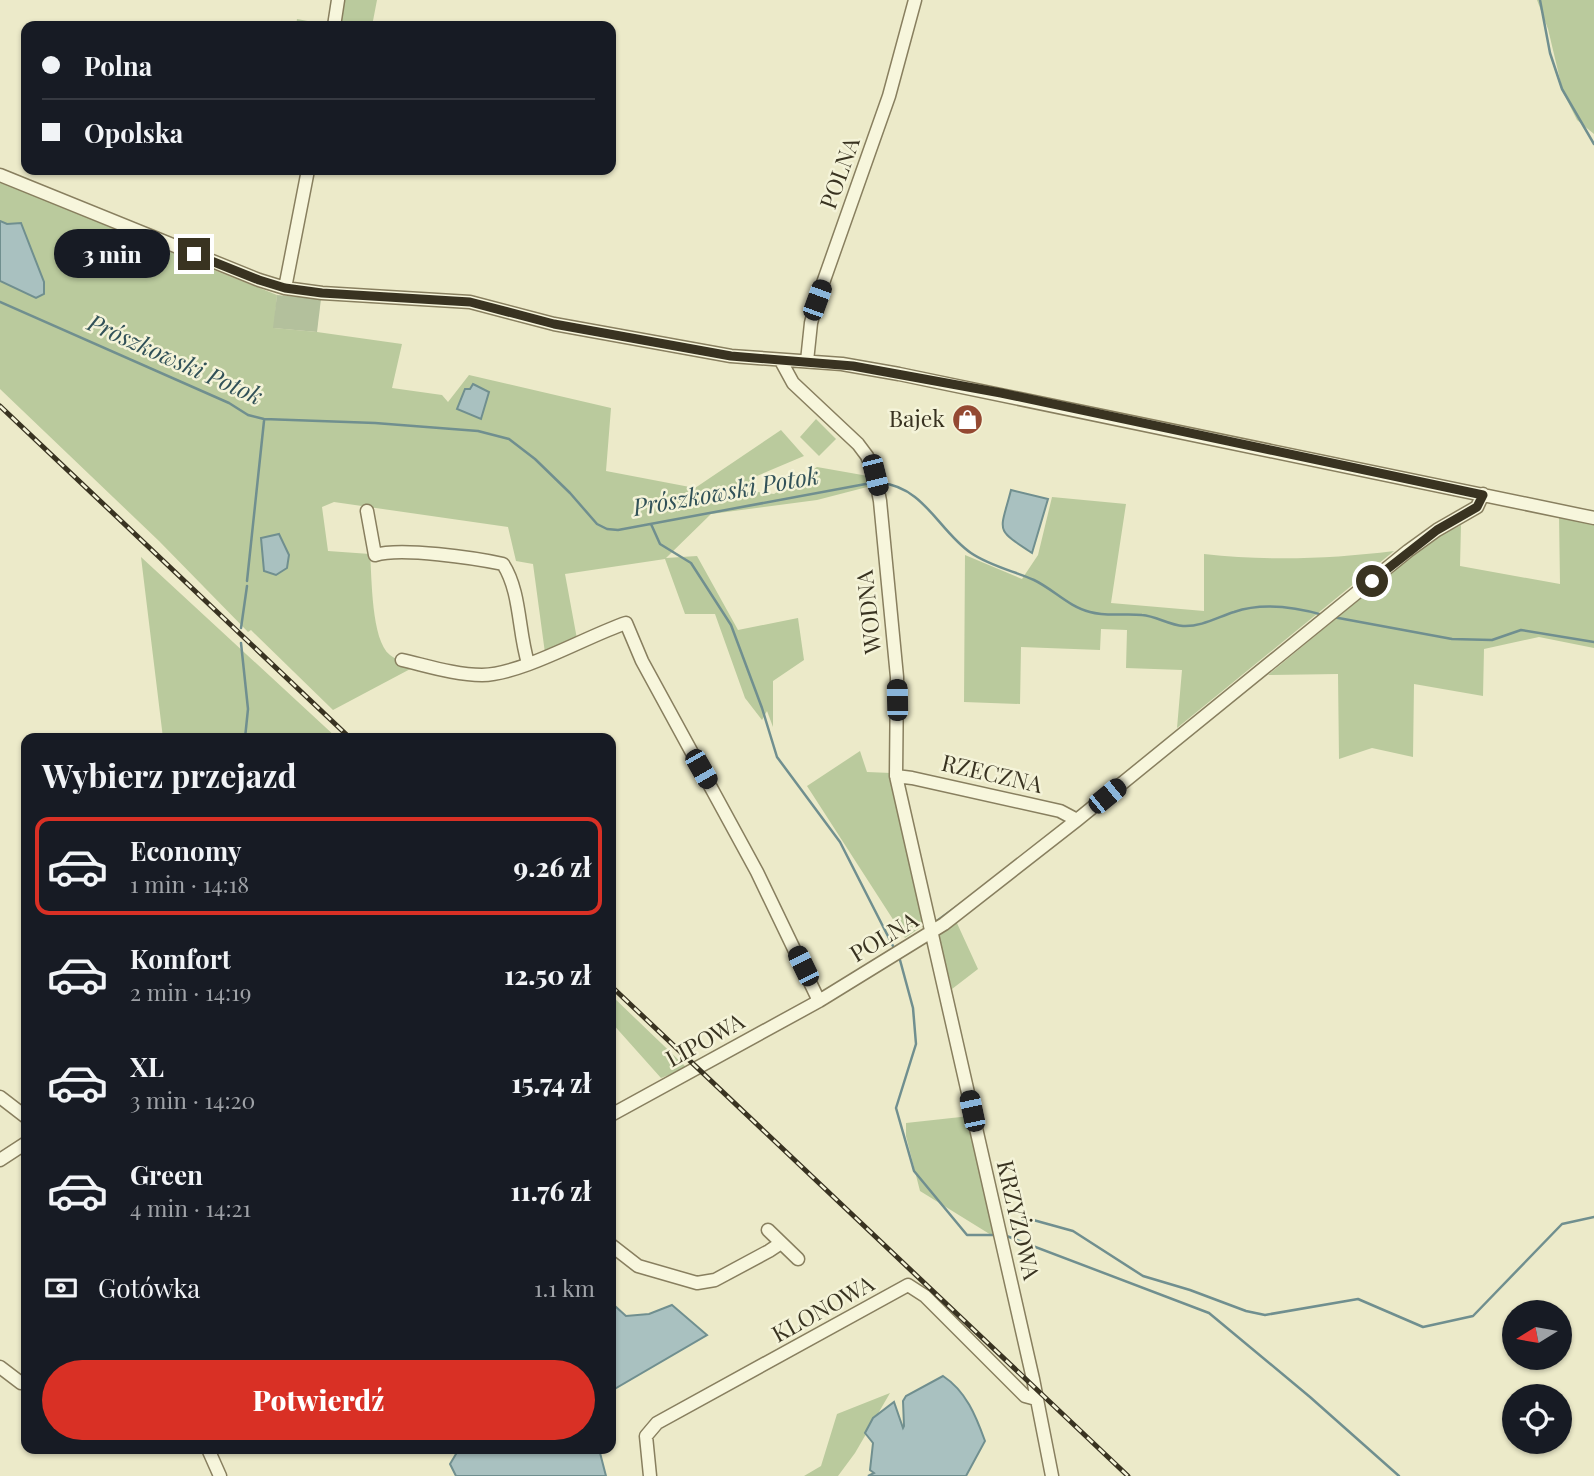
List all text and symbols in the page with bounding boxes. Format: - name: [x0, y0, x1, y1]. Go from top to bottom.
- text: Polna: [84, 48, 152, 83]
- text: Opolska: [84, 115, 183, 150]
- street label: POLNA: [811, 132, 866, 213]
- callout: 3 min: [54, 230, 170, 278]
- text: 3 min: [82, 238, 142, 269]
- route end: [178, 238, 210, 270]
- car: [800, 277, 835, 323]
- water label: Prószkowski Potok: [82, 305, 268, 411]
- place label: Bajek: [889, 402, 945, 433]
- shop icon: Bajek: [951, 402, 985, 436]
- car: [860, 452, 891, 498]
- water label: Prószkowski Potok: [629, 458, 821, 522]
- route start: [1356, 565, 1388, 597]
- street label: WODNA: [848, 568, 887, 657]
- car: [887, 679, 908, 721]
- car: [682, 746, 721, 792]
- street label: RZECZNA: [939, 746, 1046, 799]
- text: Wybierz przejazd: [42, 753, 297, 796]
- car: [1085, 775, 1130, 817]
- text: Economy: [130, 833, 241, 868]
- icon: car: [46, 835, 109, 898]
- text: 9.26 zł: [514, 849, 591, 884]
- text: 1 min · 14:18: [130, 868, 249, 899]
- street label: POLNA: [843, 903, 924, 968]
- text: Komfort: [130, 941, 231, 976]
- icon: car: [46, 943, 109, 1006]
- car: [785, 943, 822, 989]
- text: 12.50 zł: [504, 957, 591, 992]
- text: 2 min · 14:19: [130, 976, 251, 1007]
- street label: LIPOWA: [659, 1004, 750, 1073]
- text: XL: [130, 1049, 164, 1084]
- icon: car: [46, 1051, 109, 1114]
- text: 15.74 zł: [511, 1065, 591, 1100]
- text: 3 min · 14:20: [130, 1084, 255, 1115]
- car: [958, 1088, 987, 1134]
- text: Green: [130, 1157, 203, 1192]
- street label: KRZYŻOWA: [991, 1157, 1048, 1283]
- icon: car: [46, 1159, 109, 1222]
- text: 11.76 zł: [511, 1173, 591, 1208]
- text: 4 min · 14:21: [130, 1192, 251, 1223]
- street label: KLONOWA: [766, 1267, 879, 1348]
- icon: cash: [42, 1269, 80, 1307]
- text: Gotówka: [98, 1270, 200, 1305]
- text: 1.1 km: [534, 1272, 595, 1303]
- north arrow: [1502, 1300, 1572, 1370]
- map controls: [1502, 1300, 1572, 1454]
- button: Potwierdź: [42, 1360, 595, 1440]
- button: locate: [1502, 1384, 1572, 1454]

